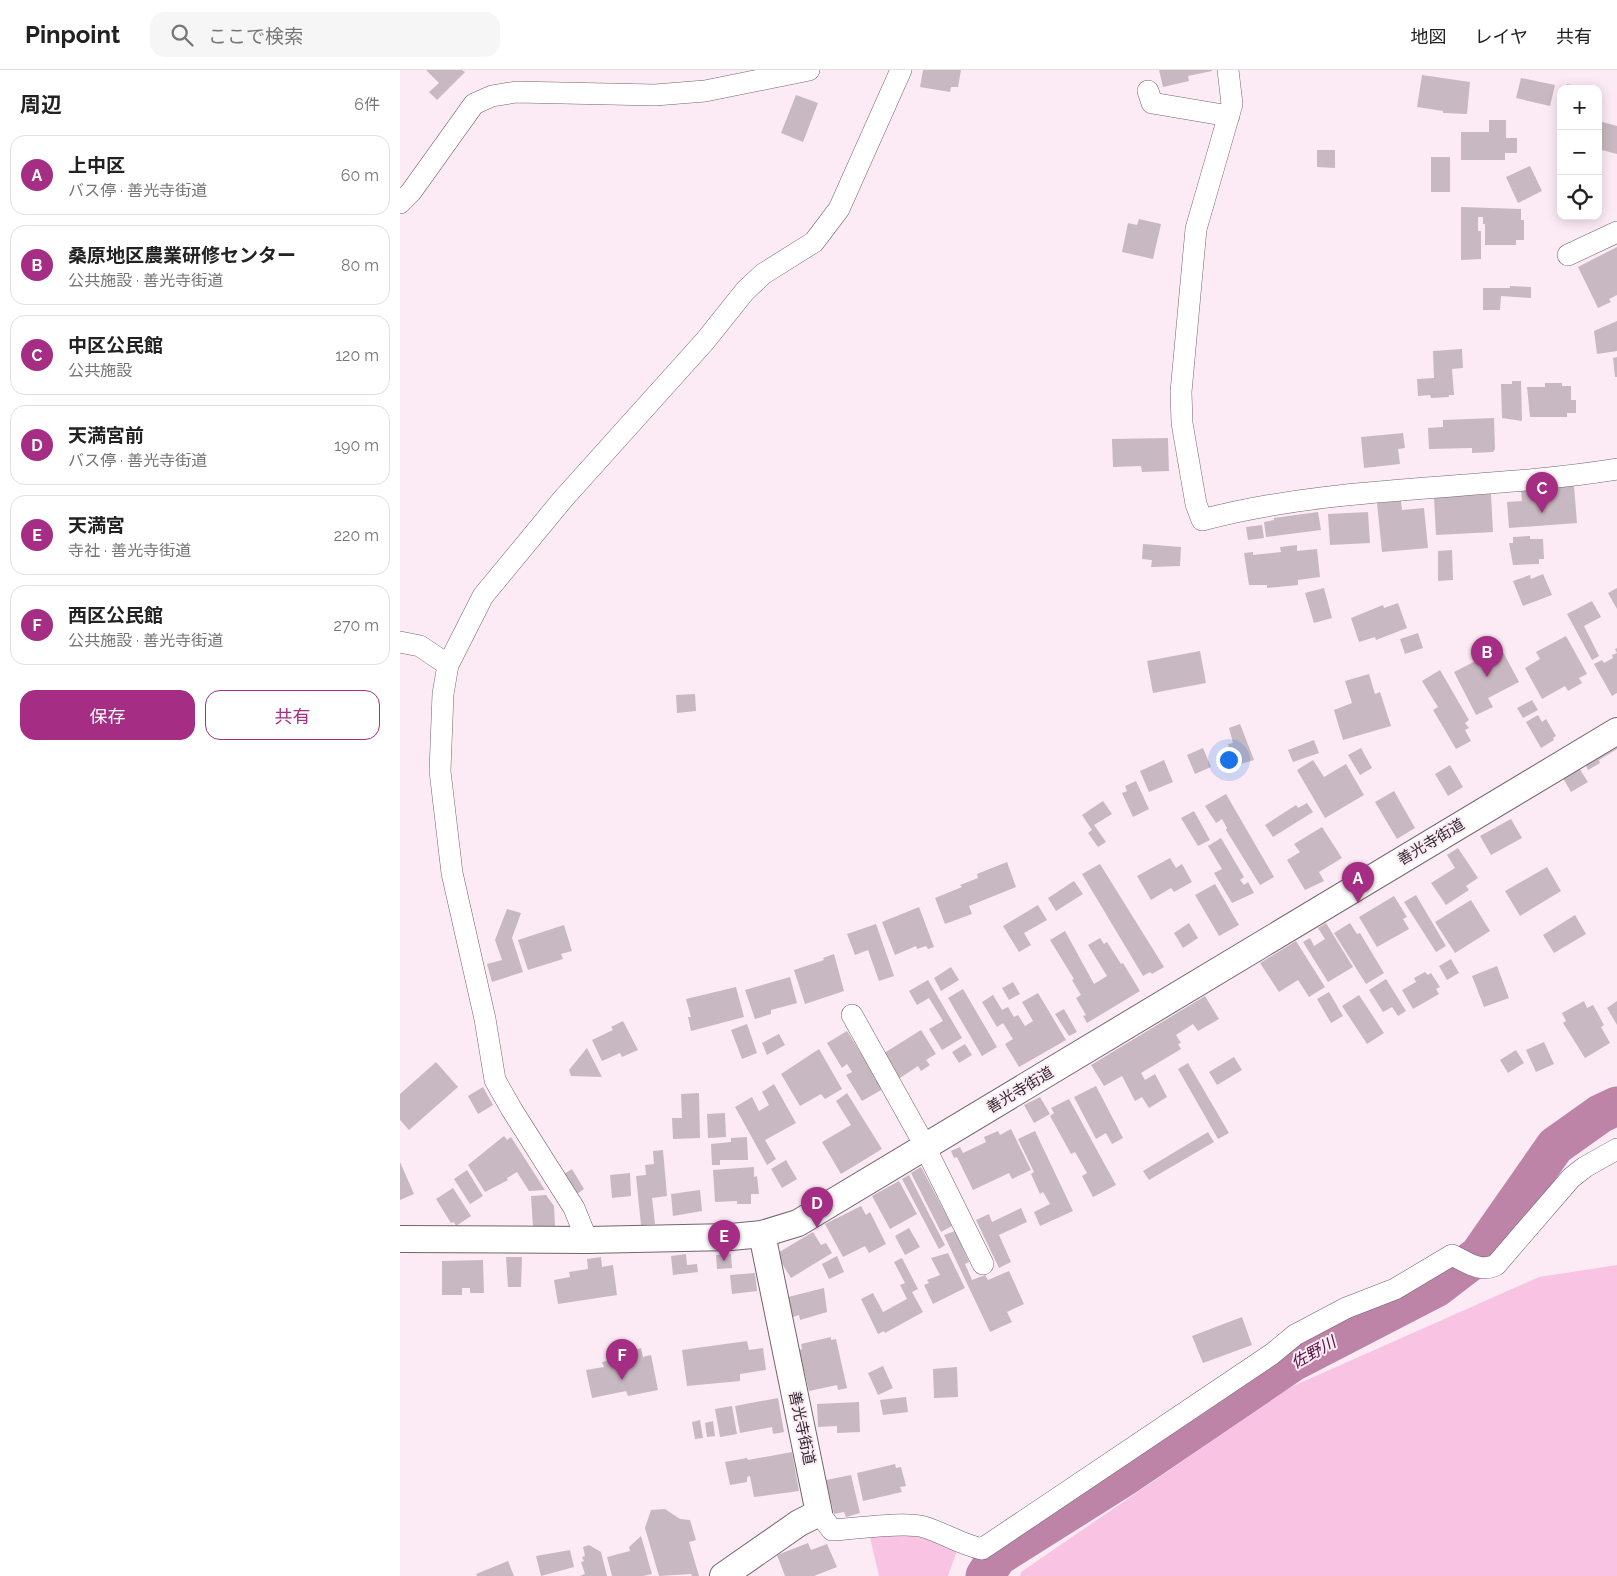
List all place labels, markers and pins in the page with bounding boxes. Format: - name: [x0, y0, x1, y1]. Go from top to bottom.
- pin: C: [1526, 472, 1558, 513]
- pin: B: [1471, 636, 1503, 677]
- pin: A: [1342, 862, 1374, 903]
- pin: D: [801, 1187, 833, 1228]
- pin: E: [708, 1220, 740, 1261]
- pin: F: [606, 1339, 638, 1380]

